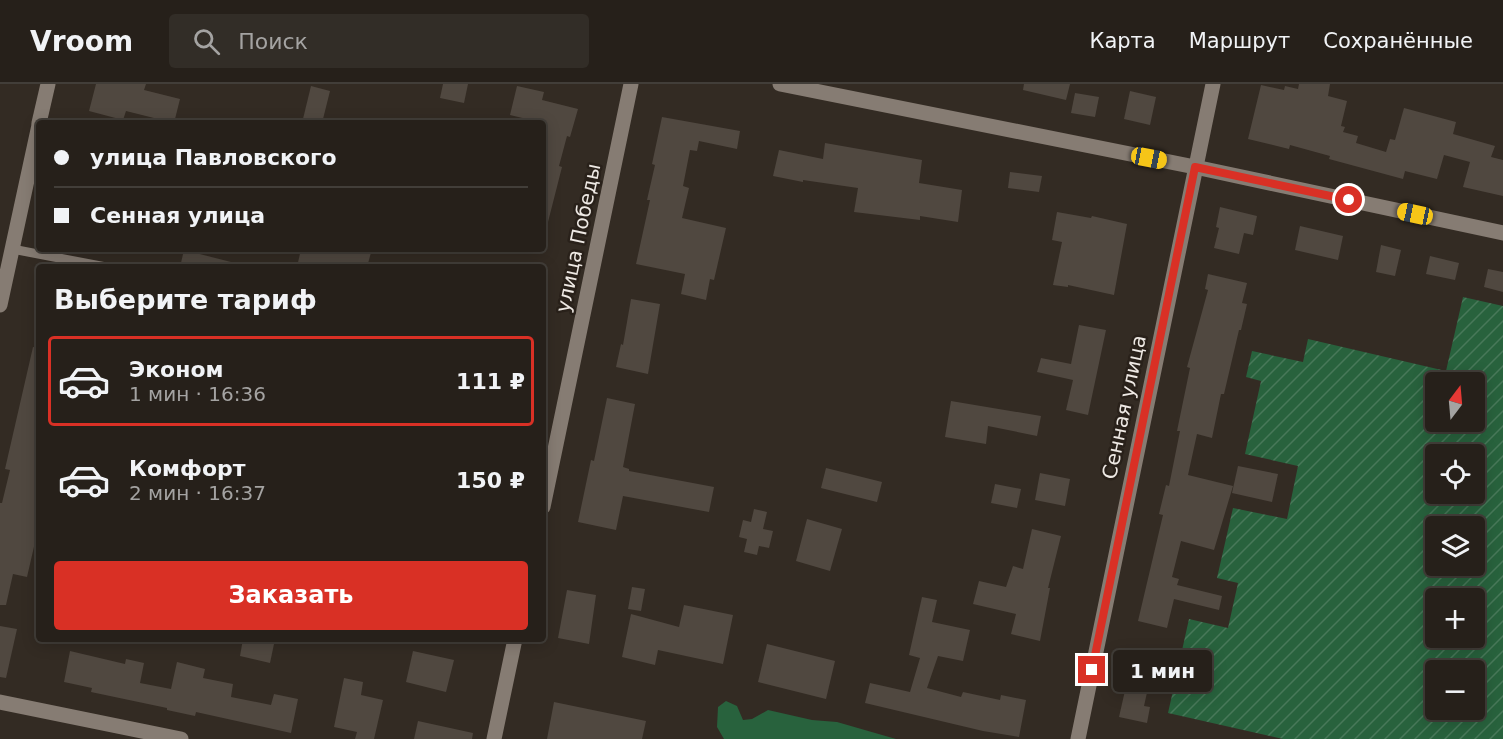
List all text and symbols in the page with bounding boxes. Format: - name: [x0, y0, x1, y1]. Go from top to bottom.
- search box: [169, 14, 589, 68]
- text: Vroom: [30, 25, 133, 58]
- icon: search: [190, 25, 223, 58]
- text: Поиск: [238, 29, 308, 54]
- text: Карта: [1090, 29, 1156, 53]
- text: Маршрут: [1189, 29, 1290, 53]
- text: Сохранённые: [1323, 29, 1473, 53]
- text: улица Павловского: [90, 145, 337, 170]
- car: [1130, 146, 1168, 170]
- street label: улица Победы: [551, 161, 605, 315]
- route start: [1335, 186, 1362, 213]
- car: [1396, 201, 1434, 227]
- text: Сенная улица: [90, 203, 265, 228]
- text: Выберите тариф: [54, 284, 317, 315]
- street label: Сенная улица: [1097, 333, 1151, 481]
- icon: car: [57, 354, 111, 408]
- text: Эконом: [129, 357, 224, 382]
- text: 111 ₽: [456, 369, 525, 394]
- north arrow: [1425, 372, 1485, 432]
- map controls: [1425, 372, 1485, 720]
- text: 1 мин · 16:36: [129, 382, 266, 406]
- button: locate: [1425, 444, 1485, 504]
- icon: car: [57, 453, 111, 507]
- text: Комфорт: [129, 456, 246, 481]
- text: 150 ₽: [456, 468, 525, 493]
- text: 2 мин · 16:37: [129, 481, 266, 505]
- button: layers: [1425, 516, 1485, 576]
- button: Заказать: [54, 561, 528, 630]
- button: +: [1425, 588, 1485, 648]
- callout: 1 мин: [1113, 649, 1212, 691]
- route end: [1078, 656, 1105, 683]
- text: 1 мин: [1130, 659, 1195, 683]
- button: −: [1425, 660, 1485, 720]

